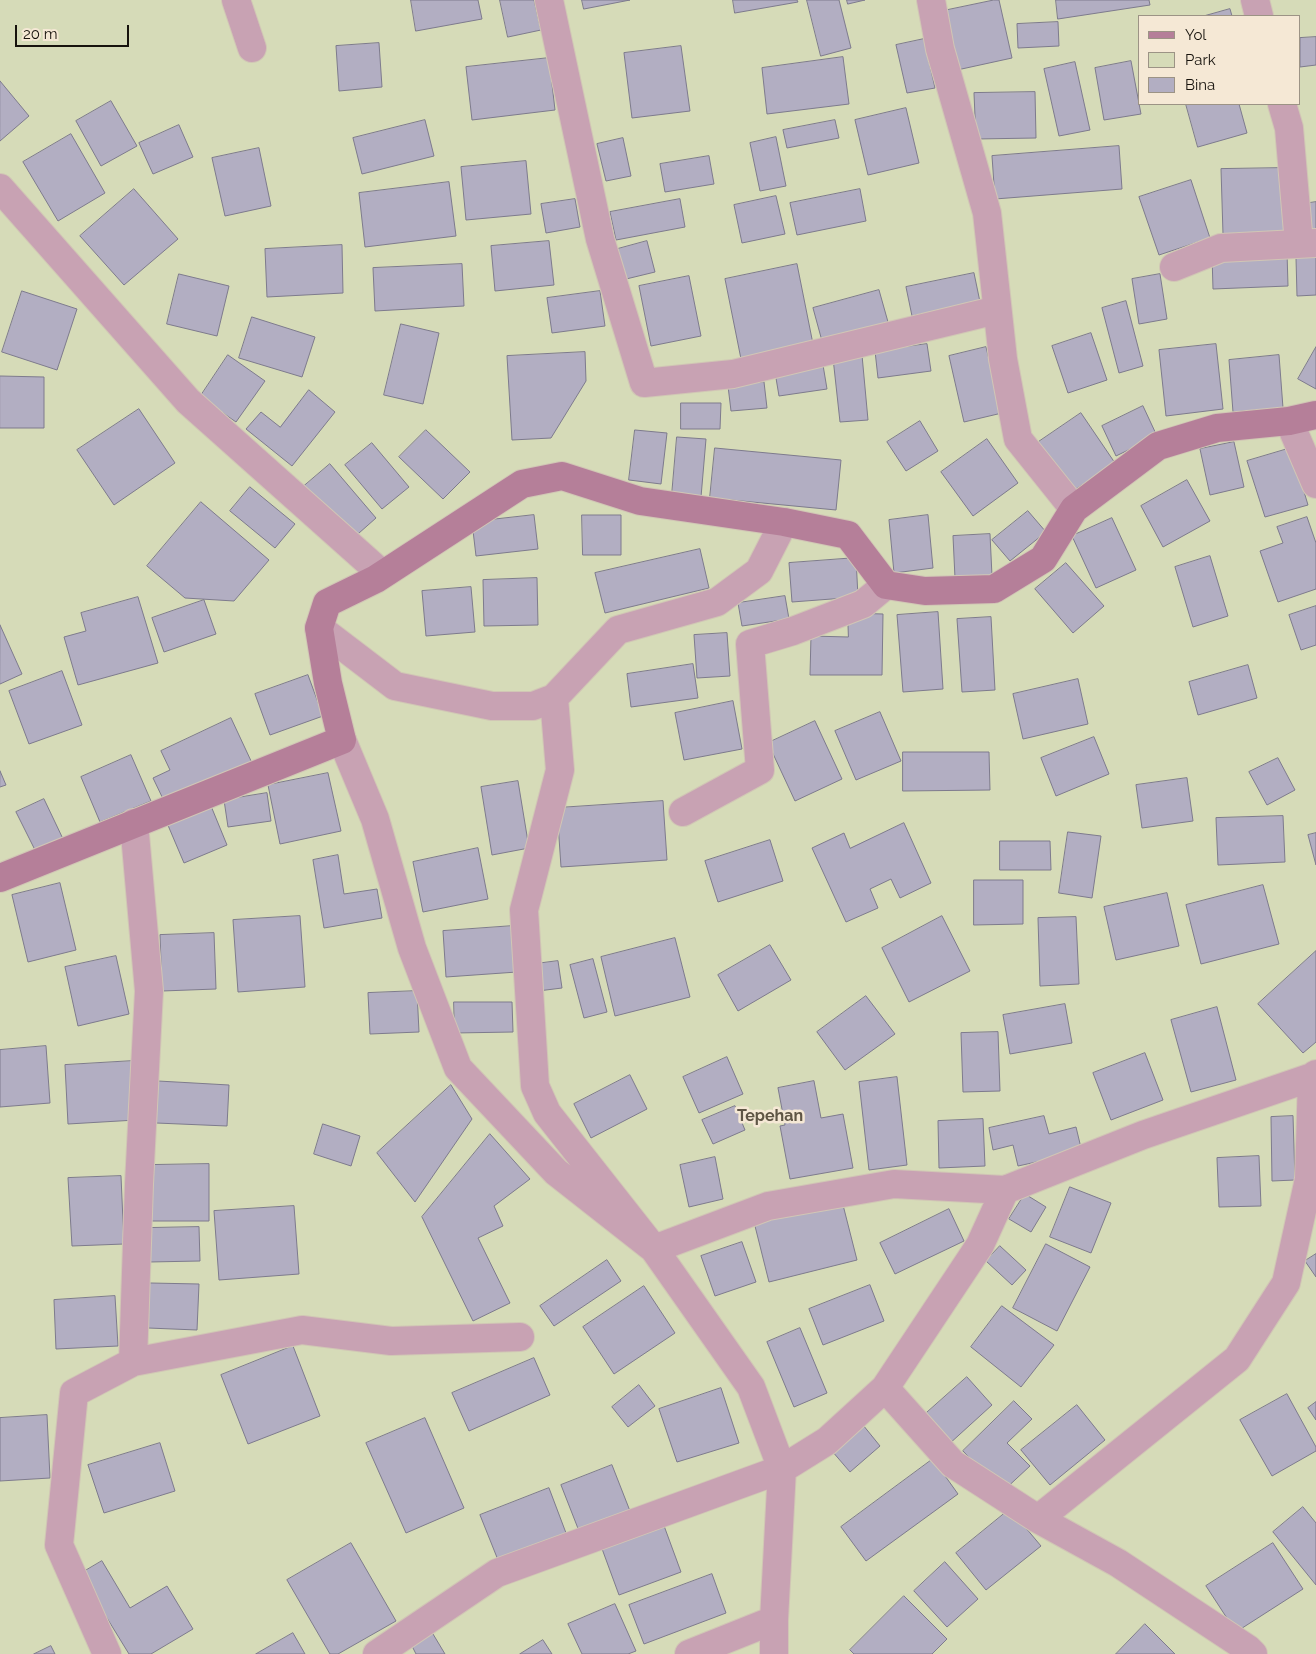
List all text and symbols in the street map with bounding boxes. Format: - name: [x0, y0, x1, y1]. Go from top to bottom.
- scale bar: [18, 15, 131, 47]
- legend: [1138, 15, 1301, 105]
- text: 20 m: [23, 25, 58, 43]
- text: Yol: [1185, 26, 1206, 44]
- text: Park: [1185, 51, 1216, 69]
- text: Bina: [1185, 76, 1215, 94]
- district label: Tepehan: [737, 1106, 803, 1126]

